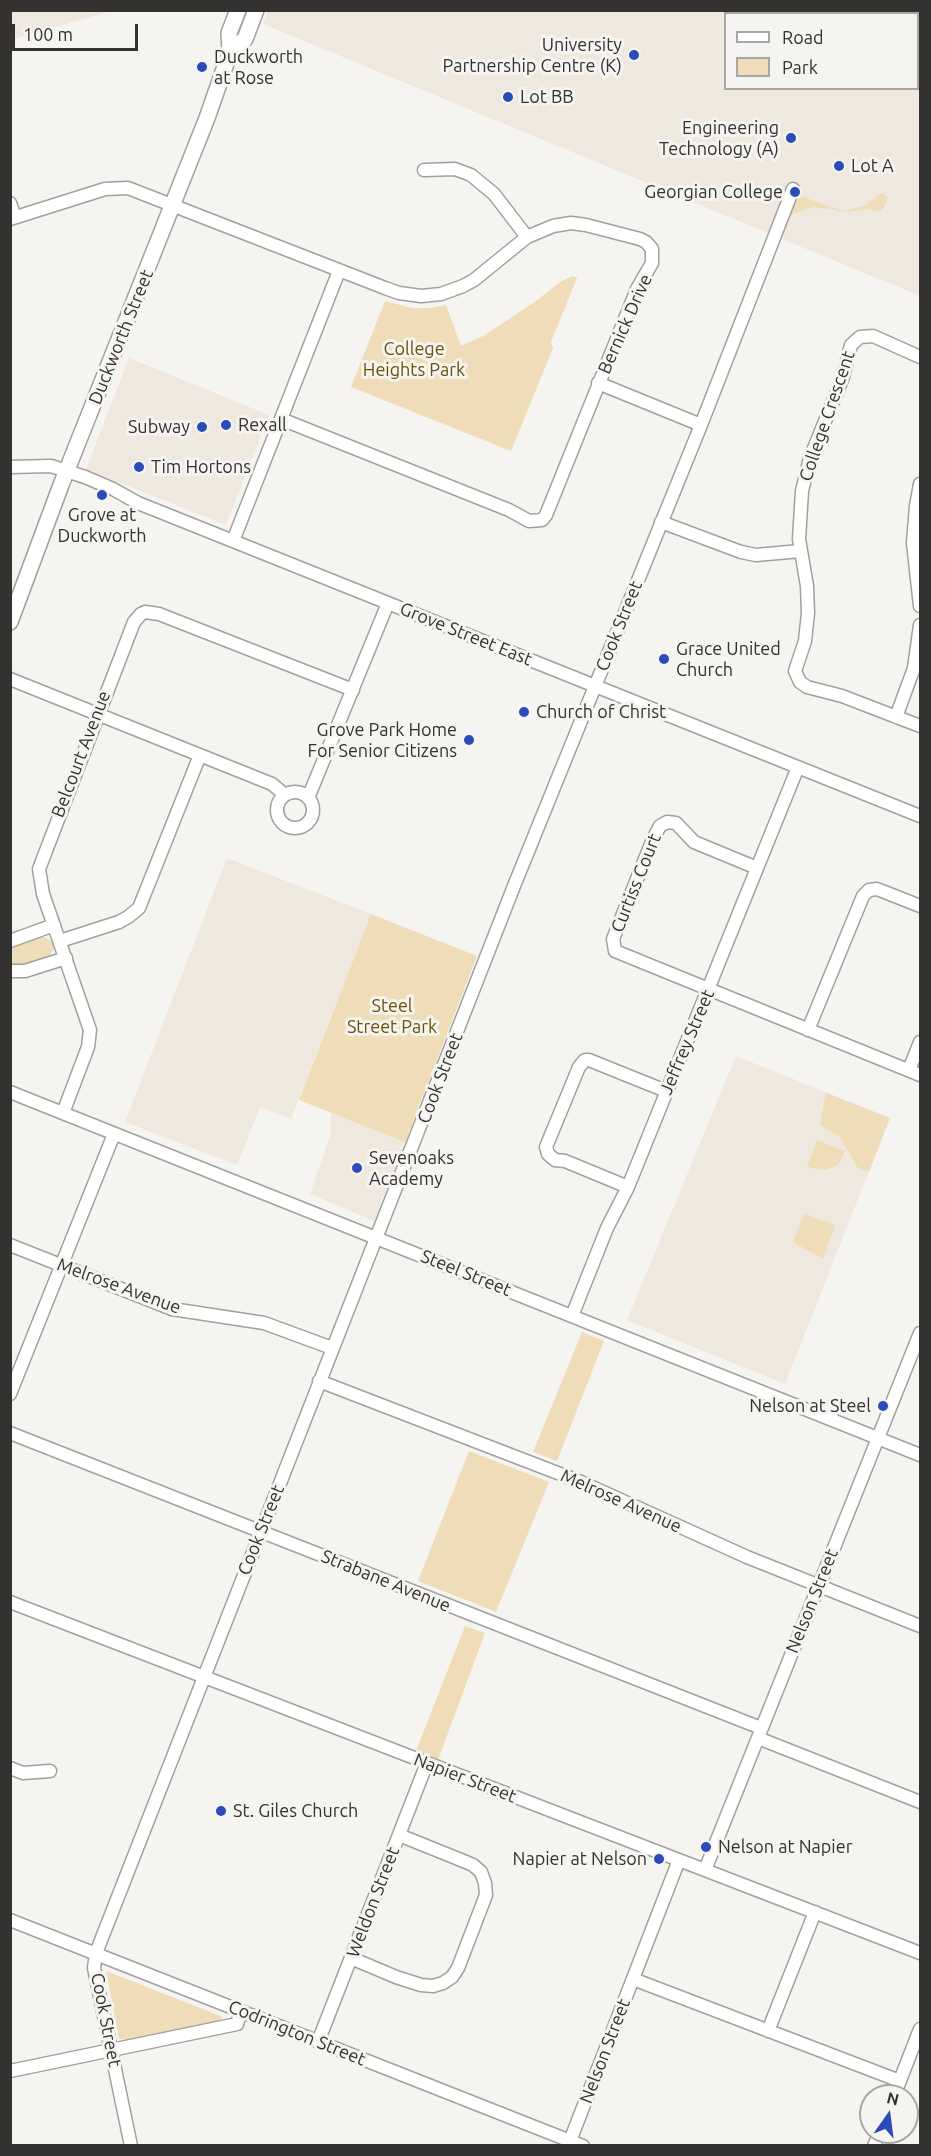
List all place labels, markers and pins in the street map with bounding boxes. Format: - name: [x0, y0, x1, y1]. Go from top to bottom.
- place label: University Partnership Centre (K): [443, 34, 622, 76]
- place label: Duckworth at Rose: [214, 46, 303, 88]
- marker: University Partnership Centre (K): [627, 48, 641, 62]
- marker: Duckworth at Rose: [195, 60, 209, 74]
- place label: Lot BB: [520, 86, 574, 108]
- marker: Lot BB: [501, 90, 515, 104]
- place label: Engineering Technology (A): [659, 117, 779, 160]
- marker: Engineering Technology (A): [784, 131, 798, 145]
- place label: Lot A: [851, 155, 894, 177]
- marker: Lot A: [832, 159, 846, 173]
- place label: Georgian College: [644, 181, 783, 203]
- marker: Georgian College: [788, 185, 802, 199]
- place label: Rexall: [238, 414, 287, 436]
- place label: Subway: [128, 416, 190, 438]
- marker: Rexall: [219, 418, 233, 432]
- marker: Subway: [195, 420, 209, 434]
- place label: Tim Hortons: [151, 456, 251, 478]
- marker: Tim Hortons: [132, 460, 146, 474]
- marker: Grove at Duckworth: [95, 488, 109, 502]
- place label: Grove at Duckworth: [57, 504, 147, 546]
- place label: Grace United Church: [676, 638, 781, 680]
- marker: Grace United Church: [657, 652, 671, 666]
- place label: Church of Christ: [536, 701, 666, 723]
- marker: Church of Christ: [517, 705, 531, 719]
- place label: Grove Park Home For Senior Citizens: [308, 719, 457, 762]
- marker: Grove Park Home For Senior Citizens: [462, 733, 476, 747]
- place label: Sevenoaks Academy: [369, 1147, 454, 1190]
- marker: Sevenoaks Academy: [350, 1161, 364, 1175]
- place label: Nelson at Steel: [749, 1395, 871, 1417]
- marker: Nelson at Steel: [876, 1399, 890, 1413]
- place label: St. Giles Church: [233, 1800, 358, 1822]
- marker: St. Giles Church: [214, 1804, 228, 1818]
- place label: Nelson at Napier: [718, 1836, 852, 1858]
- marker: Nelson at Napier: [699, 1840, 713, 1854]
- place label: Napier at Nelson: [513, 1848, 647, 1870]
- marker: Napier at Nelson: [652, 1852, 666, 1866]

